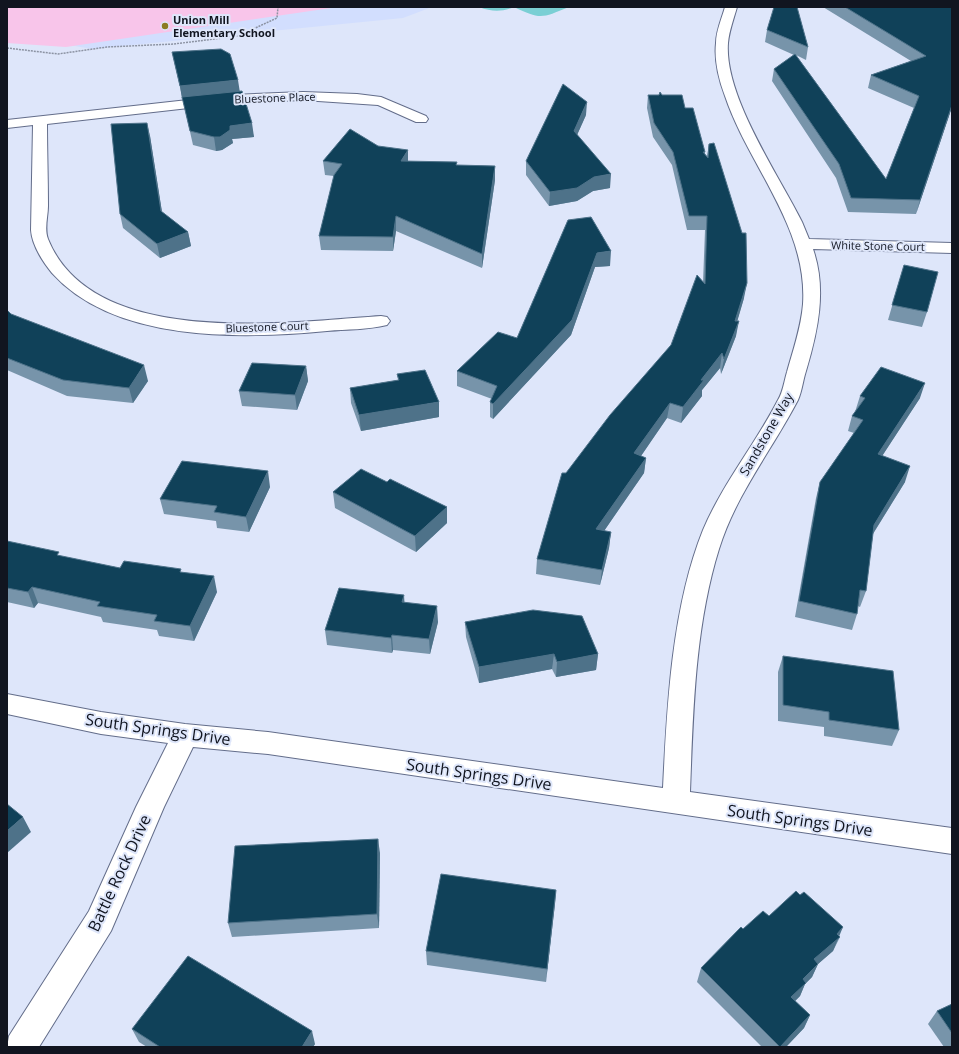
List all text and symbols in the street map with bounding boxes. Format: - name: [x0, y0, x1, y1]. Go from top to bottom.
- place label: Union Mill Elementary School: [173, 12, 275, 40]
- marker: Union Mill Elementary School: [160, 21, 170, 31]
- street label: Bluestone Place: [234, 89, 316, 106]
- street label: White Stone Court: [831, 237, 925, 254]
- street label: Bluestone Court: [225, 318, 309, 335]
- street label: Sandstone Way: [735, 389, 797, 479]
- street label: South Springs Drive: [84, 708, 232, 750]
- street label: South Springs Drive: [405, 753, 553, 795]
- street label: South Springs Drive: [726, 799, 874, 841]
- street label: Battle Rock Drive: [82, 811, 156, 935]

